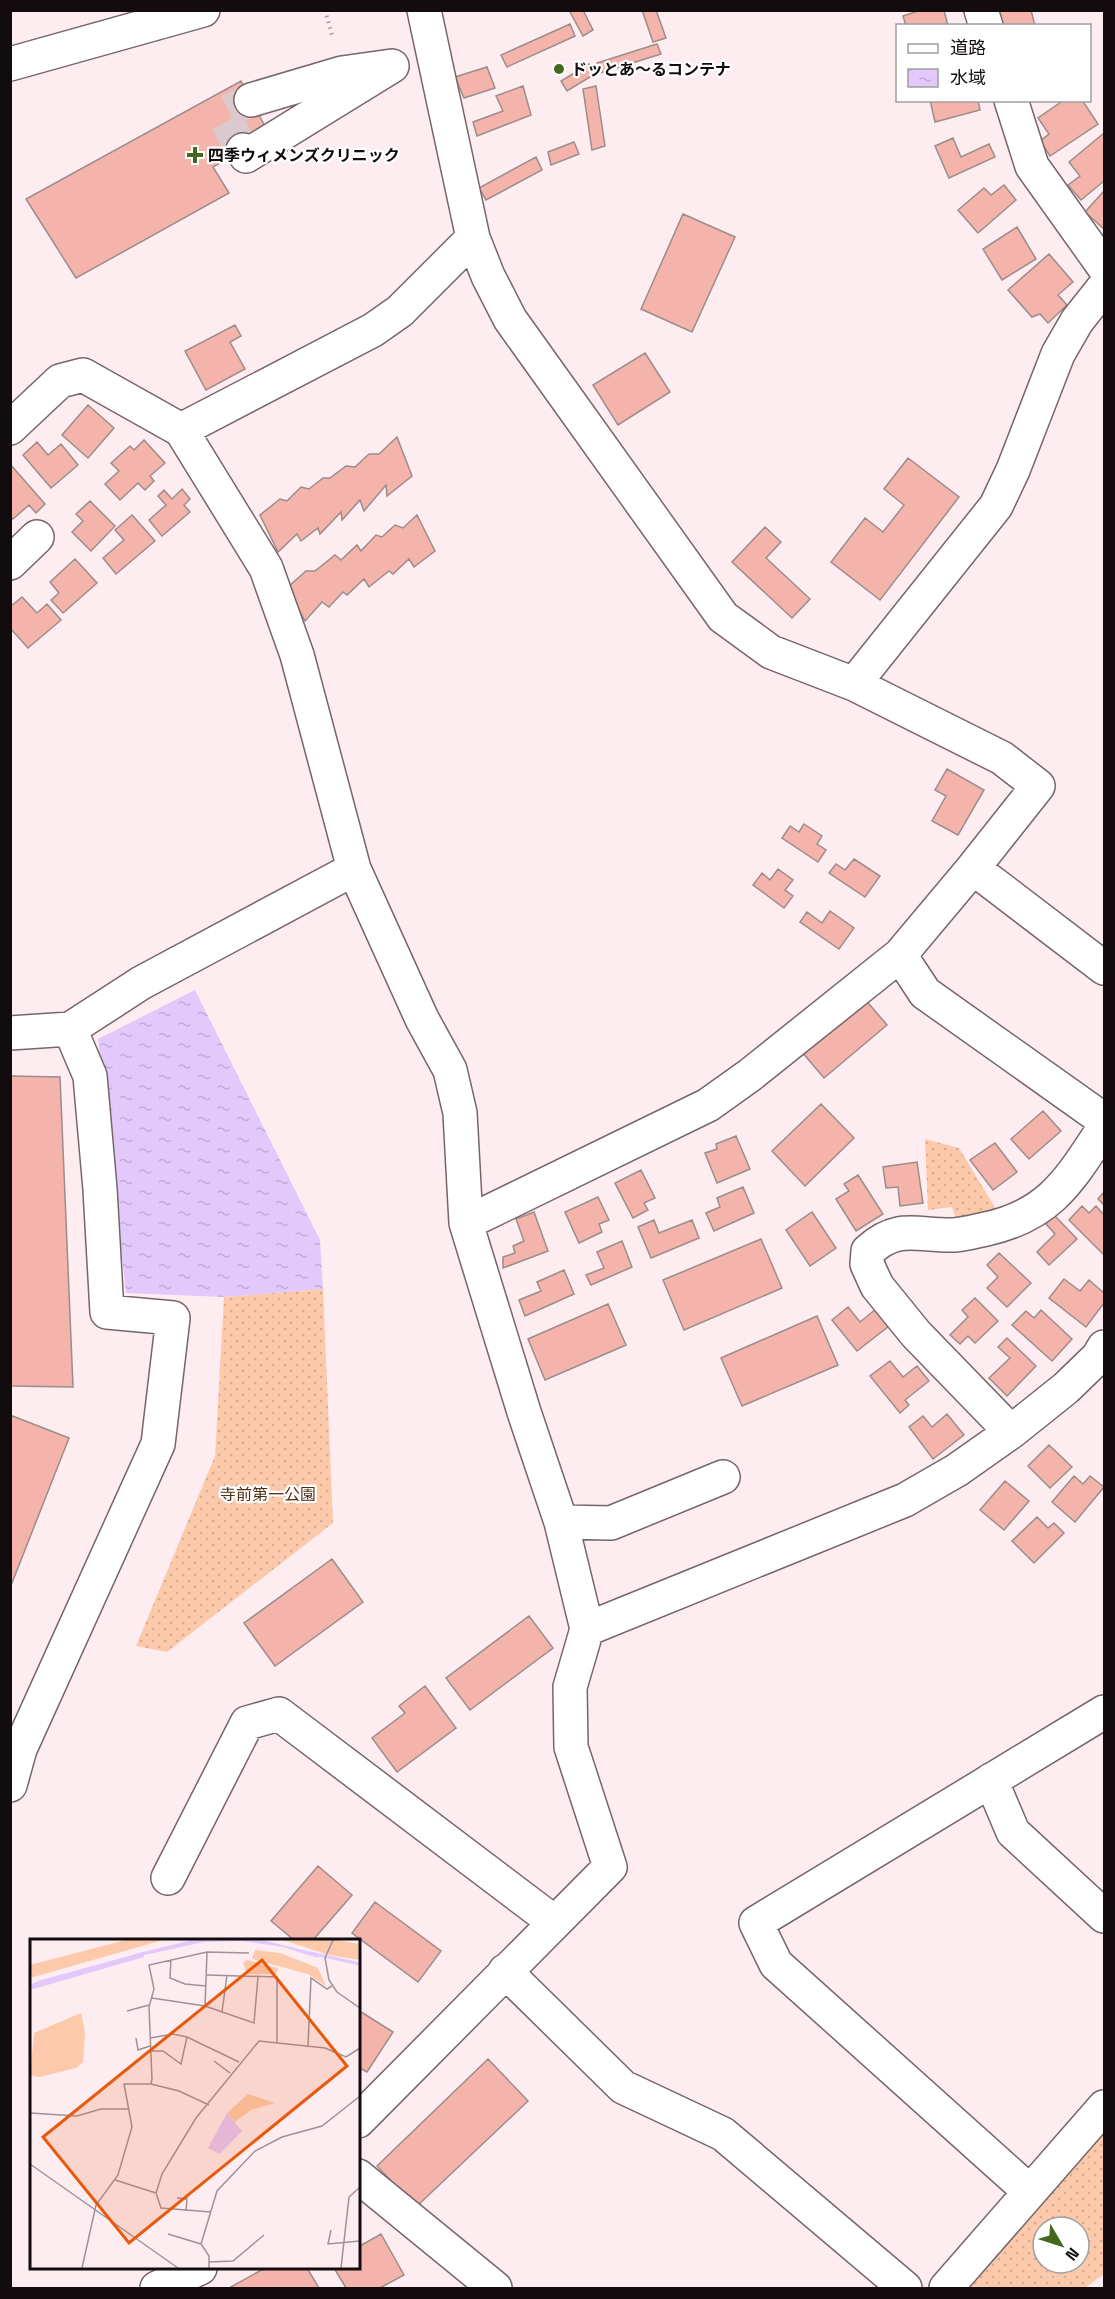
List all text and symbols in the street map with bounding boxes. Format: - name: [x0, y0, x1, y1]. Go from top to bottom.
- legend: [896, 24, 1091, 102]
- text: 道路: [950, 36, 986, 59]
- place label: ドッとあ〜るコンテナ: [571, 59, 731, 80]
- marker: ドッとあ〜るコンテナ: [552, 62, 566, 76]
- text: 水域: [950, 66, 986, 89]
- place label: 四季ウィメンズクリニック: [208, 145, 400, 166]
- marker: 四季ウィメンズクリニック: [186, 146, 204, 164]
- park label: 寺前第一公園: [220, 1484, 316, 1505]
- inset map: [30, 1939, 360, 2269]
- north arrow: [1031, 2215, 1091, 2275]
- text: N: [1061, 2243, 1084, 2265]

